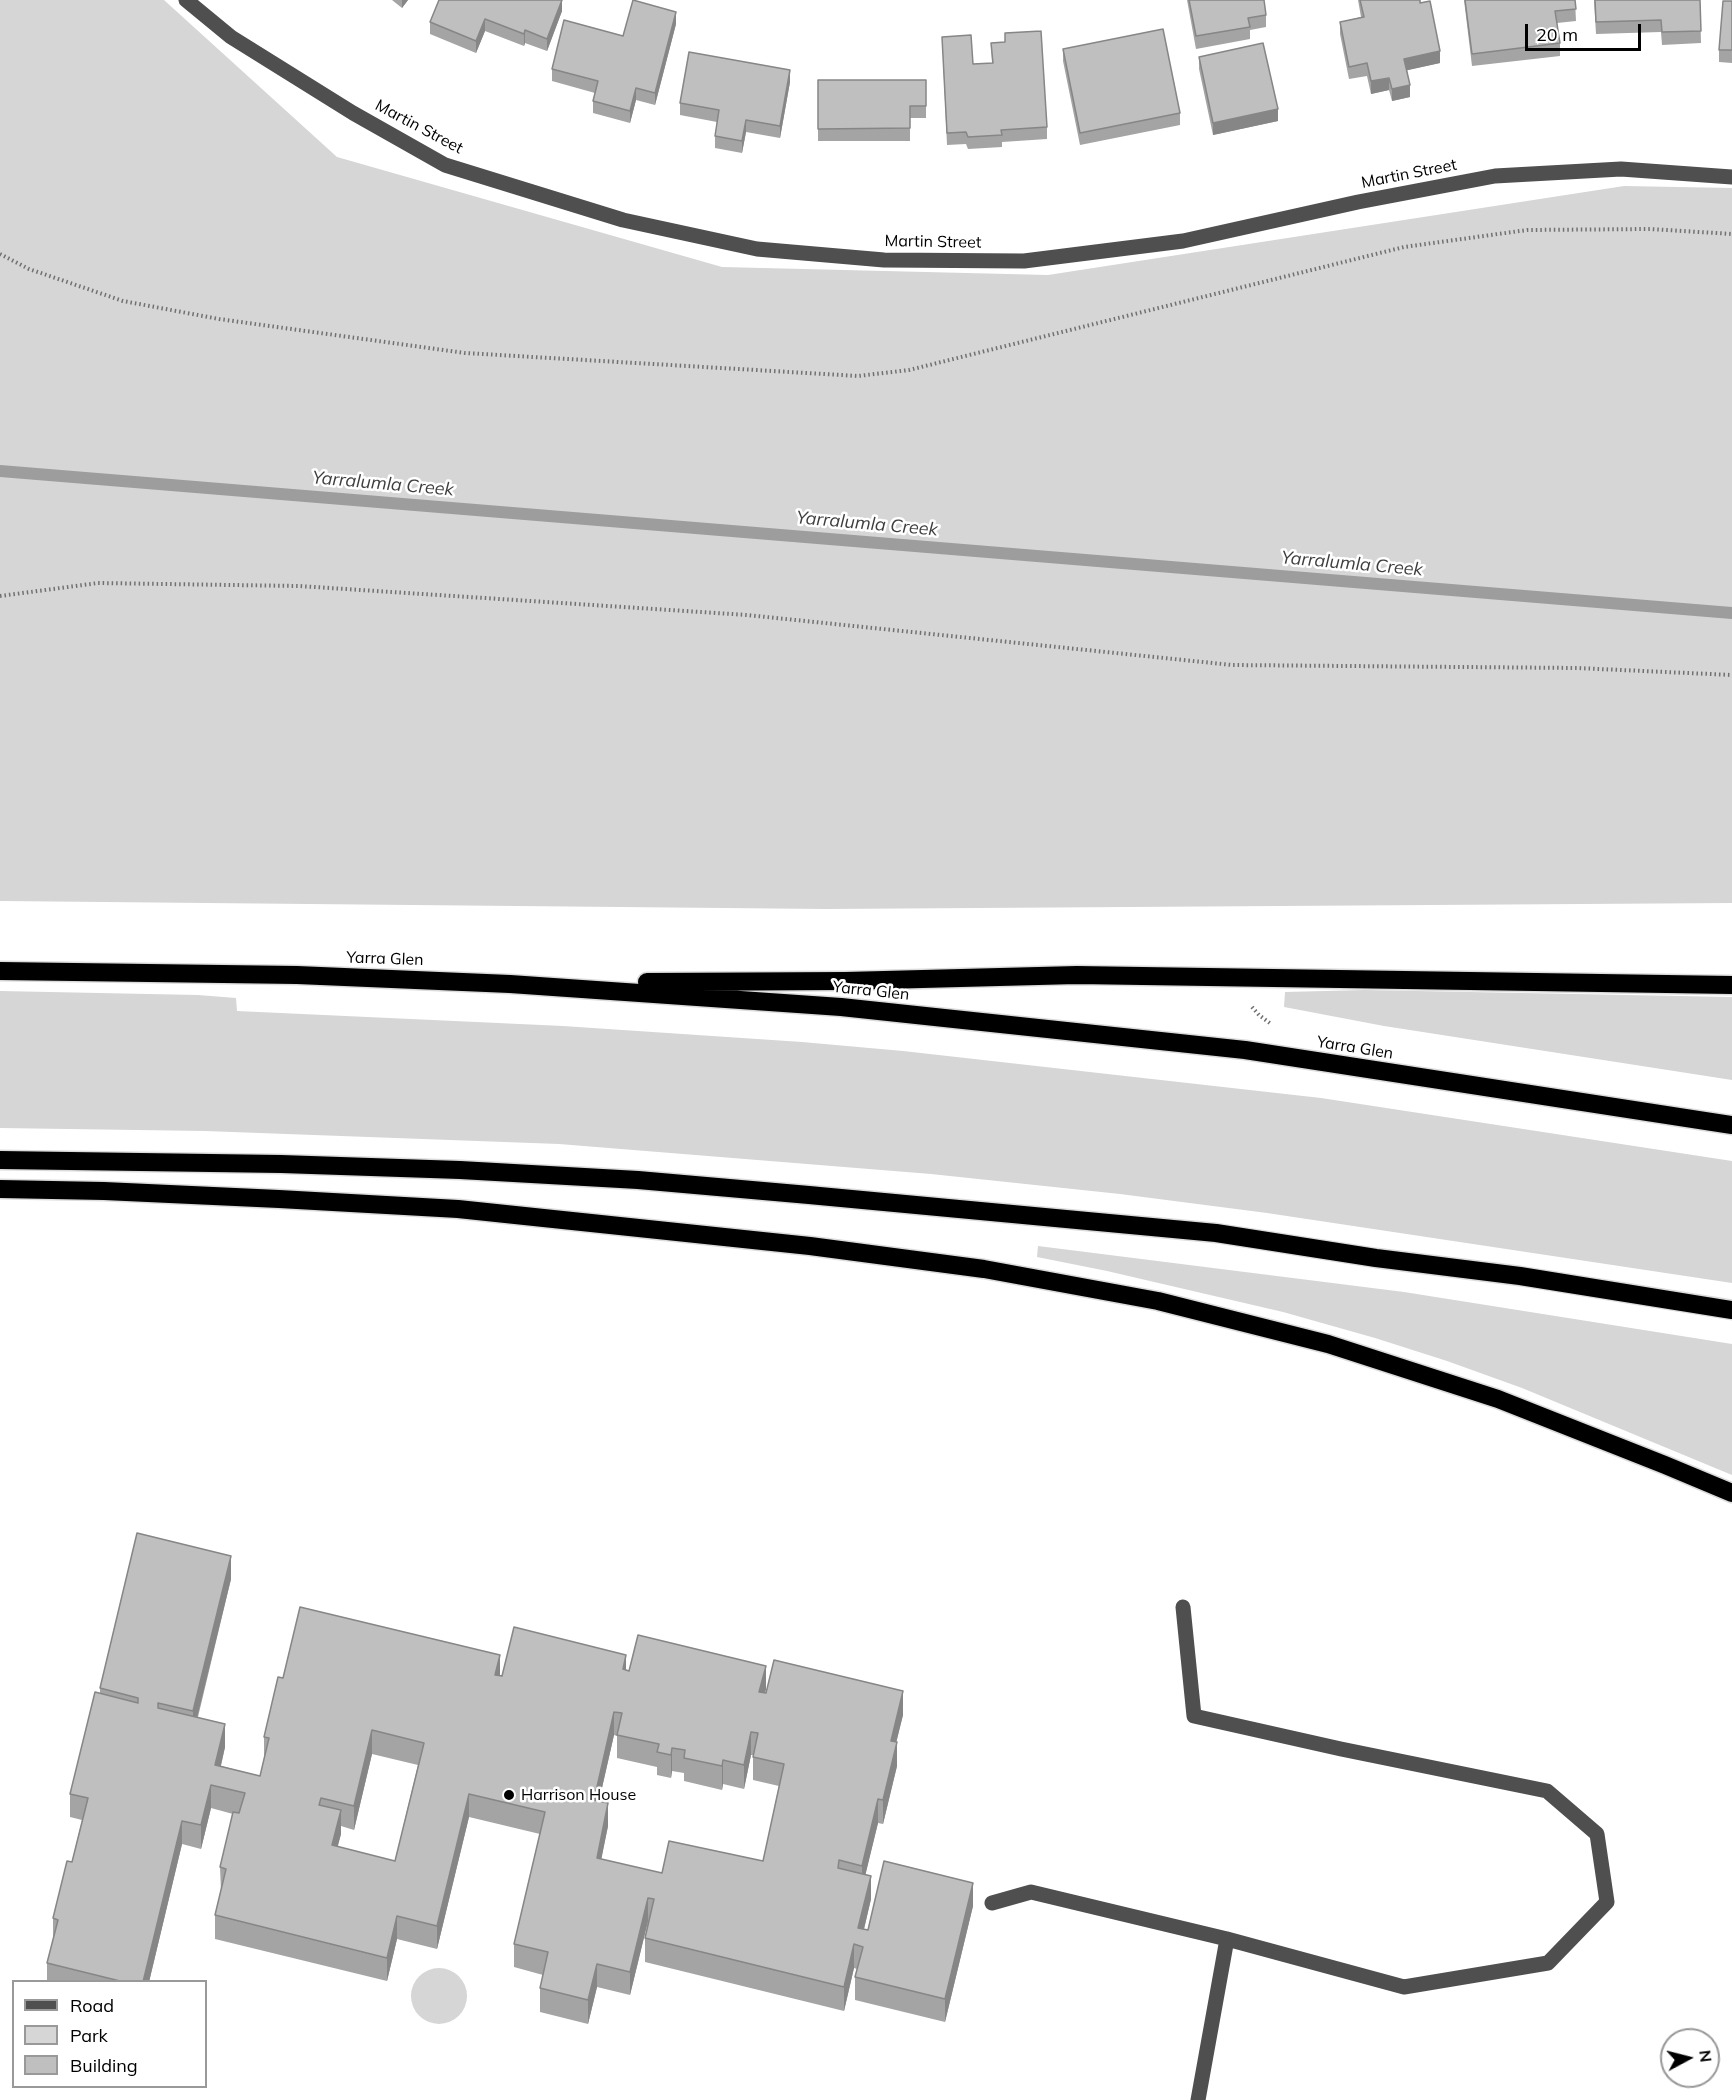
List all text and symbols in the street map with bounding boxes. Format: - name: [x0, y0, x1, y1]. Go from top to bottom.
- scale bar: [1528, 12, 1644, 50]
- text: 20 m: [1536, 23, 1578, 46]
- street label: Martin Street: [372, 96, 466, 158]
- street label: Martin Street: [1360, 155, 1458, 193]
- street label: Martin Street: [884, 232, 982, 252]
- water label: Yarralumla Creek: [311, 467, 455, 501]
- water label: Yarralumla Creek: [795, 507, 939, 541]
- water label: Yarralumla Creek: [1280, 547, 1424, 581]
- street label: Yarra Glen: [346, 948, 424, 970]
- street label: Yarra Glen: [832, 977, 910, 1005]
- street label: Yarra Glen: [1315, 1032, 1395, 1064]
- place label: Harrison House: [521, 1785, 636, 1805]
- marker: Harrison House: [502, 1788, 516, 1802]
- legend: [12, 1980, 207, 2088]
- text: Road: [70, 1994, 114, 2017]
- text: Park: [70, 2024, 108, 2047]
- north arrow: [1660, 2028, 1720, 2088]
- text: N: [1695, 2049, 1717, 2063]
- text: Building: [70, 2054, 138, 2077]

